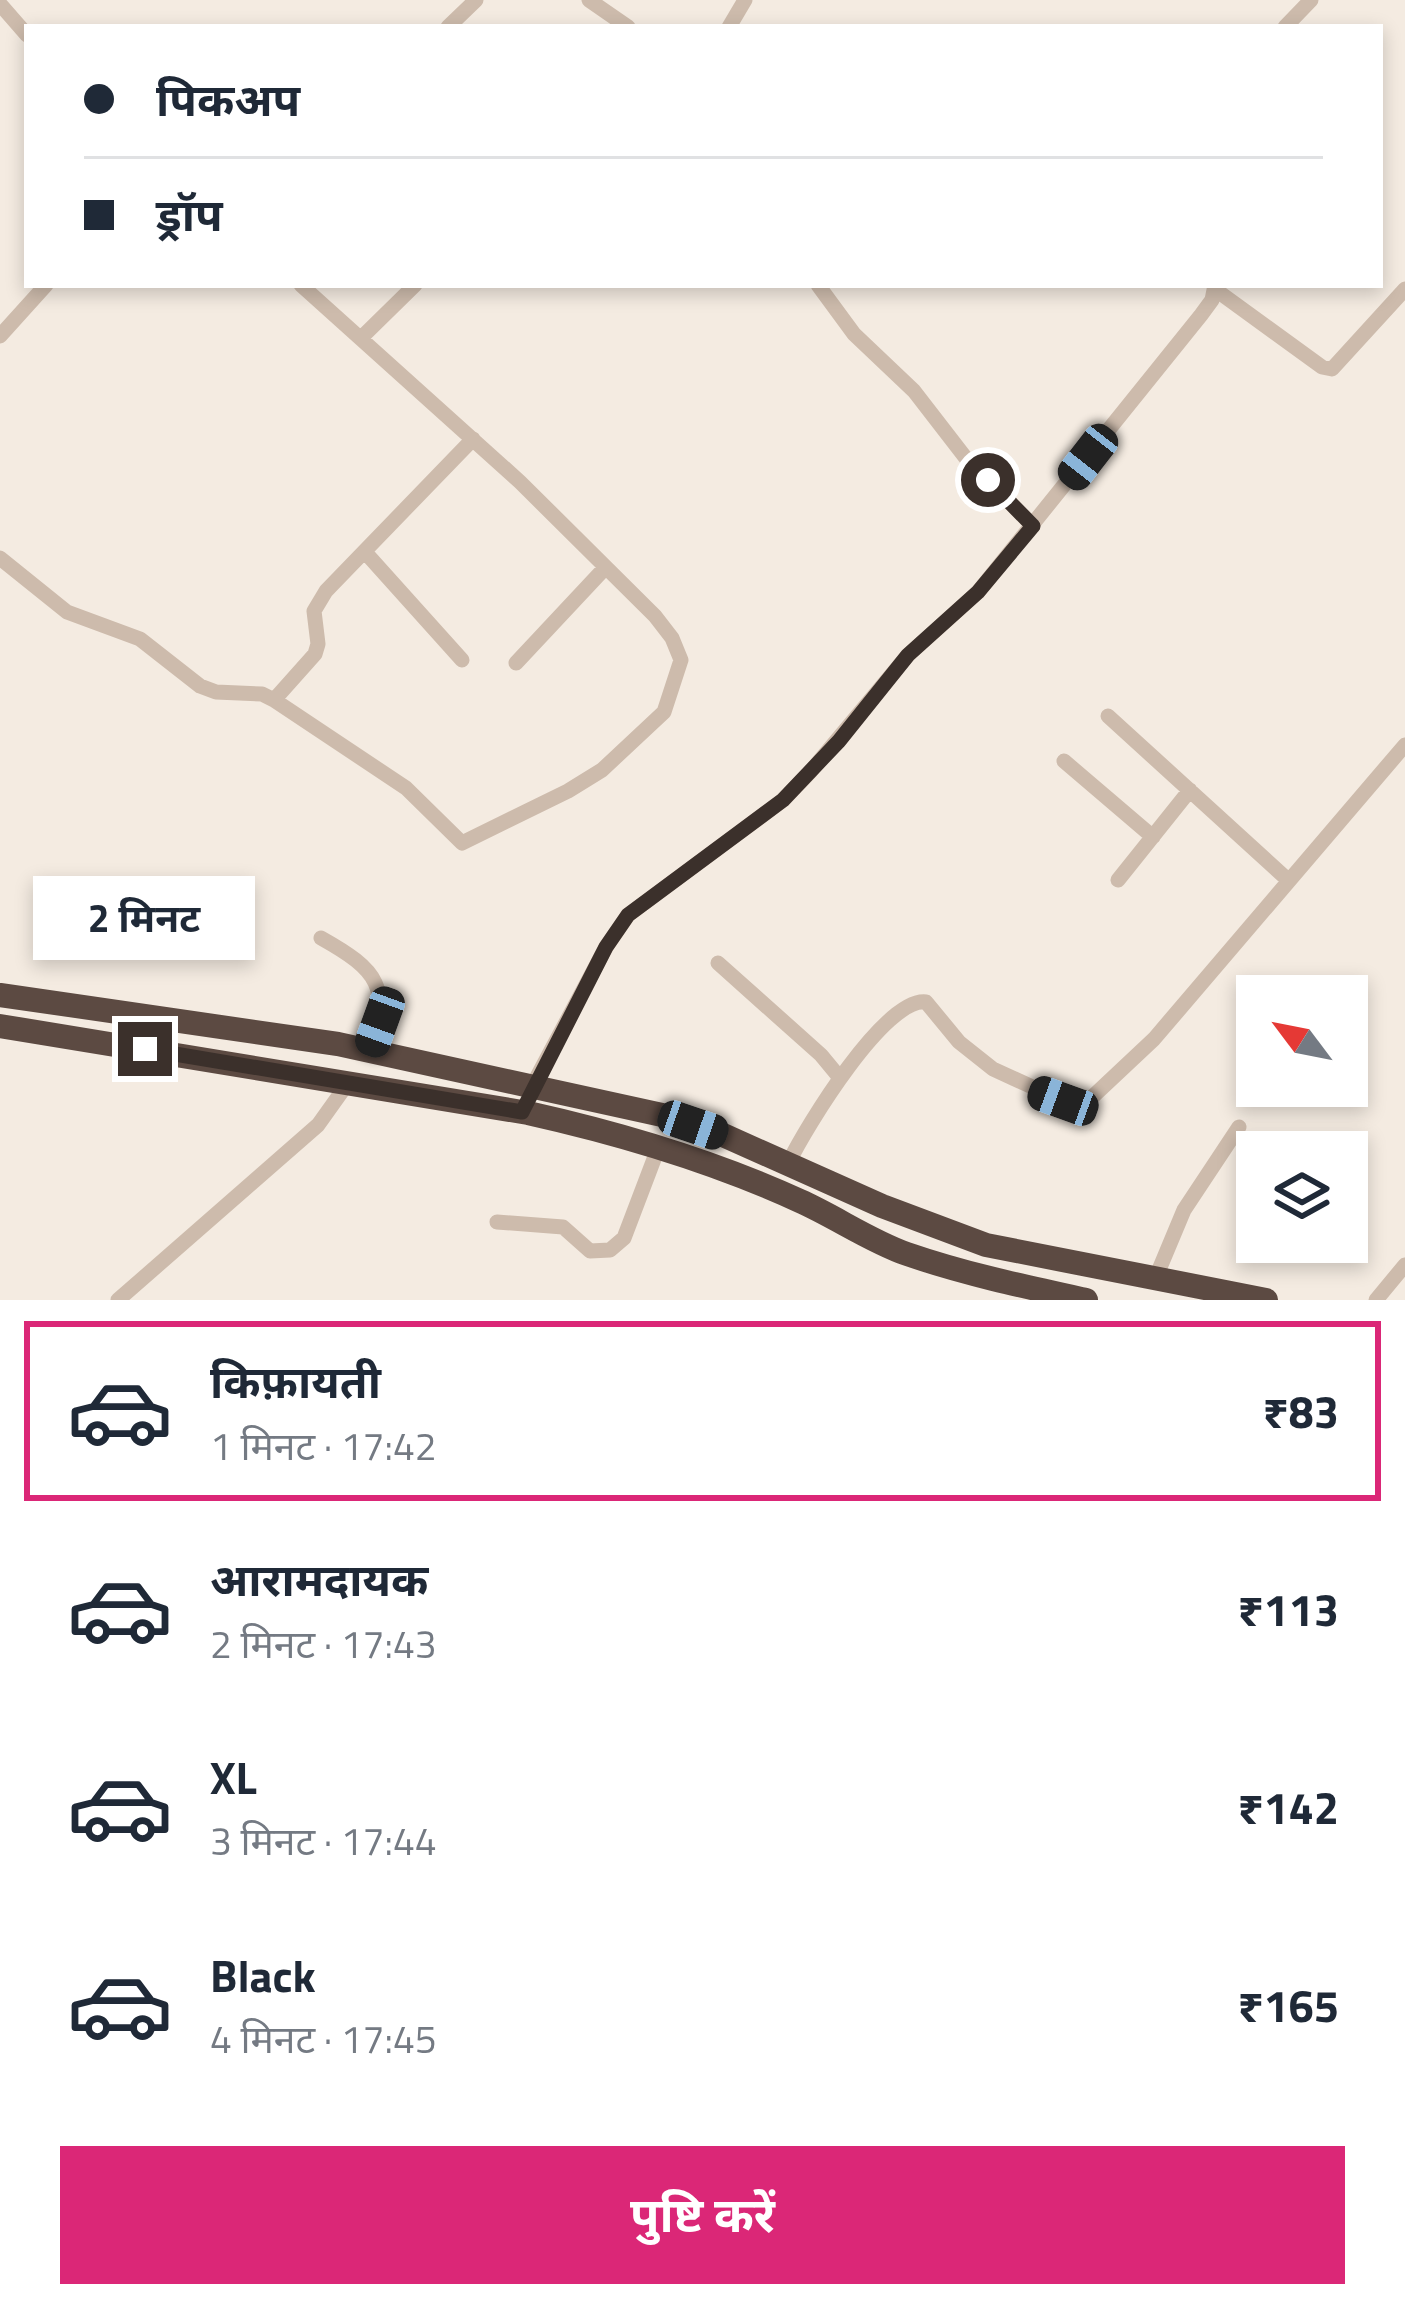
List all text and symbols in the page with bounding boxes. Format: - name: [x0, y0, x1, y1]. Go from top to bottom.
- text: पिकअप: [156, 65, 300, 133]
- text: ड्रॉप: [156, 180, 223, 248]
- car: [1052, 418, 1124, 496]
- route start: [961, 453, 1015, 507]
- callout: 2 मिनट: [34, 875, 256, 959]
- text: 2 मिनट: [88, 888, 200, 947]
- north arrow: [1236, 975, 1368, 1107]
- map controls: [1236, 975, 1368, 1263]
- car: [351, 982, 409, 1062]
- route end: [118, 1022, 172, 1076]
- car: [1023, 1072, 1103, 1130]
- car: [653, 1096, 733, 1154]
- button: layers: [1236, 1131, 1368, 1263]
- text: किफ़ायती: [210, 1347, 381, 1415]
- icon: car: [66, 1357, 174, 1465]
- text: ₹83: [1263, 1377, 1339, 1445]
- text: 1 मिनट · 17:42: [210, 1416, 437, 1475]
- text: आरामदायक: [210, 1545, 428, 1613]
- icon: car: [66, 1555, 174, 1663]
- text: ₹113: [1238, 1575, 1339, 1643]
- text: 2 मिनट · 17:43: [210, 1614, 437, 1673]
- text: XL: [210, 1743, 257, 1811]
- icon: car: [66, 1753, 174, 1861]
- text: ₹142: [1238, 1773, 1339, 1841]
- text: 3 मिनट · 17:44: [210, 1811, 437, 1870]
- text: Black: [210, 1941, 316, 2009]
- icon: car: [66, 1951, 174, 2059]
- text: ₹165: [1238, 1971, 1339, 2039]
- text: 4 मिनट · 17:45: [210, 2009, 437, 2068]
- button: पुष्टि करें: [60, 2146, 1345, 2284]

